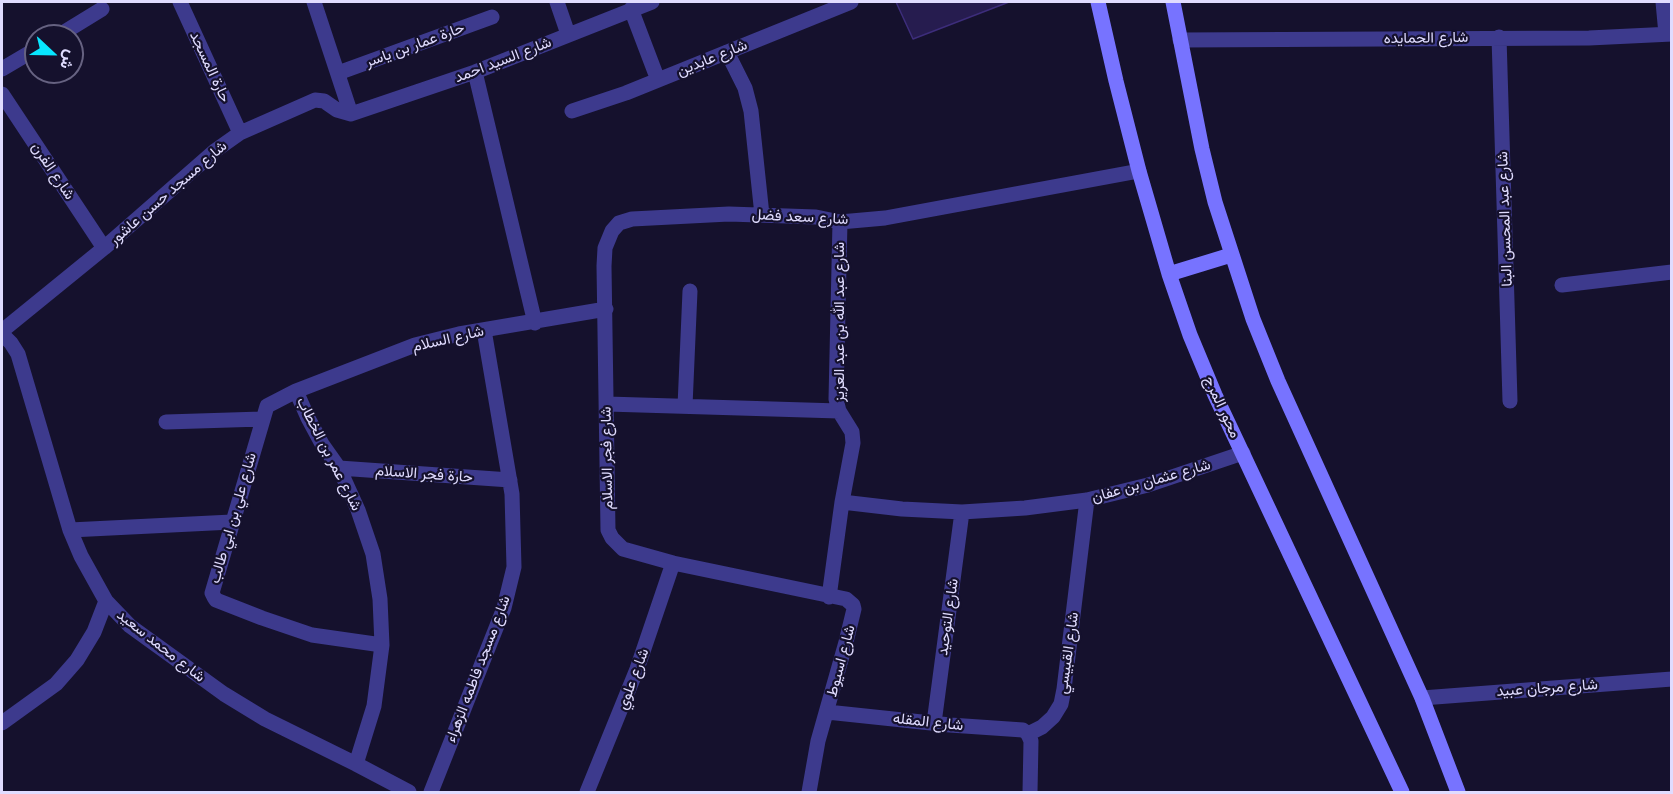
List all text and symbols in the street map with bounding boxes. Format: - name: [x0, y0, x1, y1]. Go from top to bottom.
- street label: حارة عمار بن ياسر: [363, 19, 467, 71]
- north arrow: [24, 24, 84, 84]
- street label: شارع الحمايده: [1384, 28, 1468, 48]
- street label: حارة المسجد: [186, 29, 234, 105]
- street label: شارع السيد احمد: [452, 33, 554, 87]
- street label: شارع عابدين: [674, 36, 750, 80]
- text: ش: [56, 47, 82, 73]
- street label: شارع مسجد حسن عاشور: [105, 137, 231, 249]
- street label: شارع الفرن: [27, 139, 79, 203]
- street label: شارع عبد المحسن البنا: [1494, 151, 1516, 287]
- street label: شارع سعد فضل: [751, 205, 849, 229]
- street label: شارع عبد الله بن عبد العزيز: [830, 242, 848, 402]
- street label: شارع السلام: [411, 322, 485, 356]
- street label: محور المرج: [1200, 373, 1244, 441]
- street label: شارع عمر بن الخطاب: [293, 394, 365, 514]
- street label: شارع فجر الاسلام: [597, 406, 617, 510]
- street label: شارع علي بن ابي طالب: [206, 451, 260, 585]
- street label: شارع عثمان بن عفان: [1089, 455, 1213, 507]
- street label: حارة فجر الاسلام: [375, 462, 473, 486]
- street label: شارع التوحيد: [934, 577, 962, 657]
- street label: شارع مسجد فاطمه الزهراء: [442, 593, 514, 745]
- street label: شارع محمد سعيد: [113, 606, 209, 686]
- street label: شارع القبيسي: [1053, 611, 1083, 695]
- street label: شارع اسيوط: [823, 623, 859, 699]
- street label: شارع علوي: [613, 646, 653, 712]
- street label: شارع مرجان عبيد: [1496, 675, 1598, 701]
- street label: شارع المقله: [892, 709, 964, 735]

